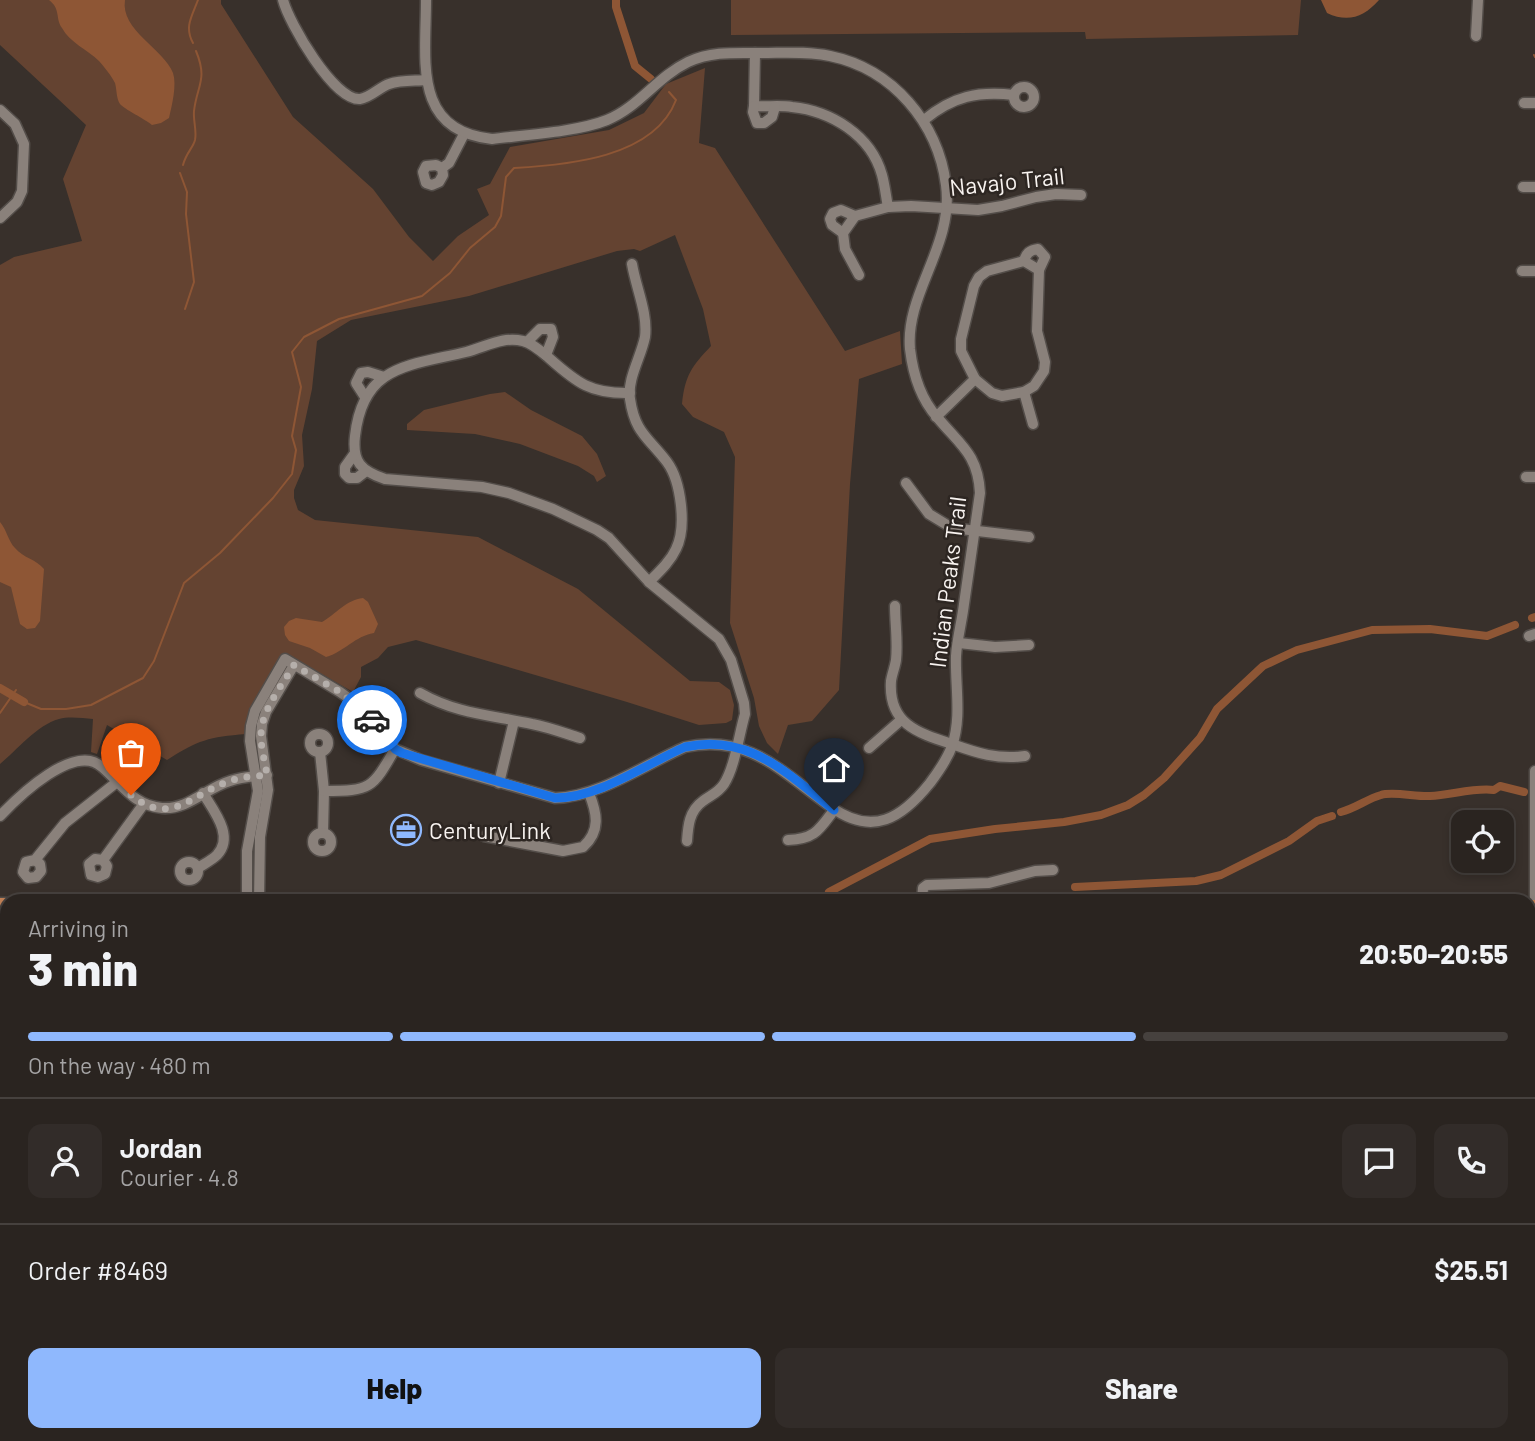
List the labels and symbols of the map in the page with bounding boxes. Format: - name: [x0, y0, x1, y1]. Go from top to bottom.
- street label: Navajo Trail: [948, 161, 1066, 201]
- street label: Indian Peaks Trail: [923, 495, 971, 669]
- courier: [337, 685, 407, 755]
- pin: [101, 723, 161, 795]
- pin: [804, 738, 864, 810]
- office icon: CenturyLink: [389, 813, 423, 847]
- place label: CenturyLink: [429, 816, 551, 844]

